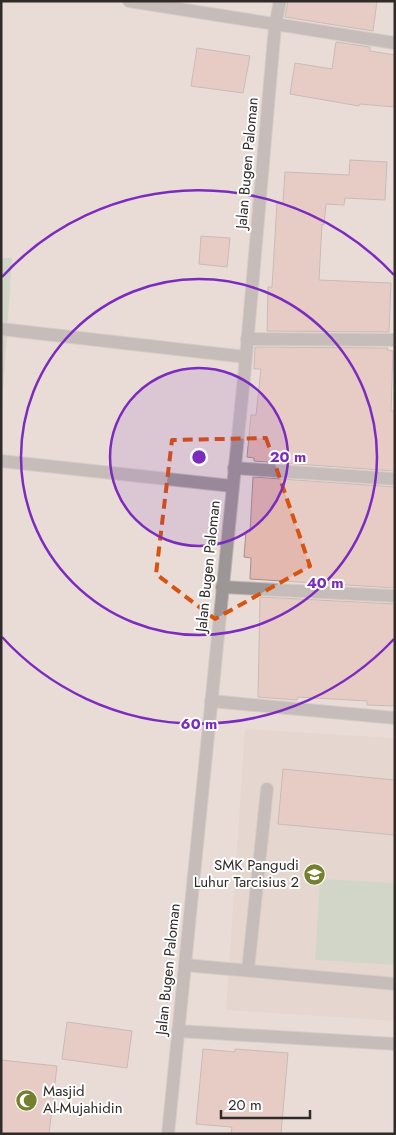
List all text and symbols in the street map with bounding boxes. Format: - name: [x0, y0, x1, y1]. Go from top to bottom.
- street label: Jalan Bugen Paloman: [230, 96, 264, 232]
- text: 20 m: [270, 446, 306, 468]
- centre of rings: [190, 448, 208, 466]
- street label: Jalan Bugen Paloman: [190, 499, 226, 635]
- text: 40 m: [306, 572, 344, 594]
- text: 60 m: [181, 713, 217, 735]
- place label: SMK Pangudi Luhur Tarcisius 2: [194, 854, 299, 893]
- school or university icon: SMK Pangudi Luhur Tarcisius 2: [303, 862, 327, 886]
- street label: Jalan Bugen Paloman: [150, 902, 186, 1038]
- place label: Masjid Al-Mujahidin: [43, 1080, 123, 1119]
- mosque icon: Masjid Al-Mujahidin: [15, 1088, 39, 1112]
- scale bar: [221, 1088, 310, 1120]
- text: 20 m: [228, 1094, 262, 1116]

